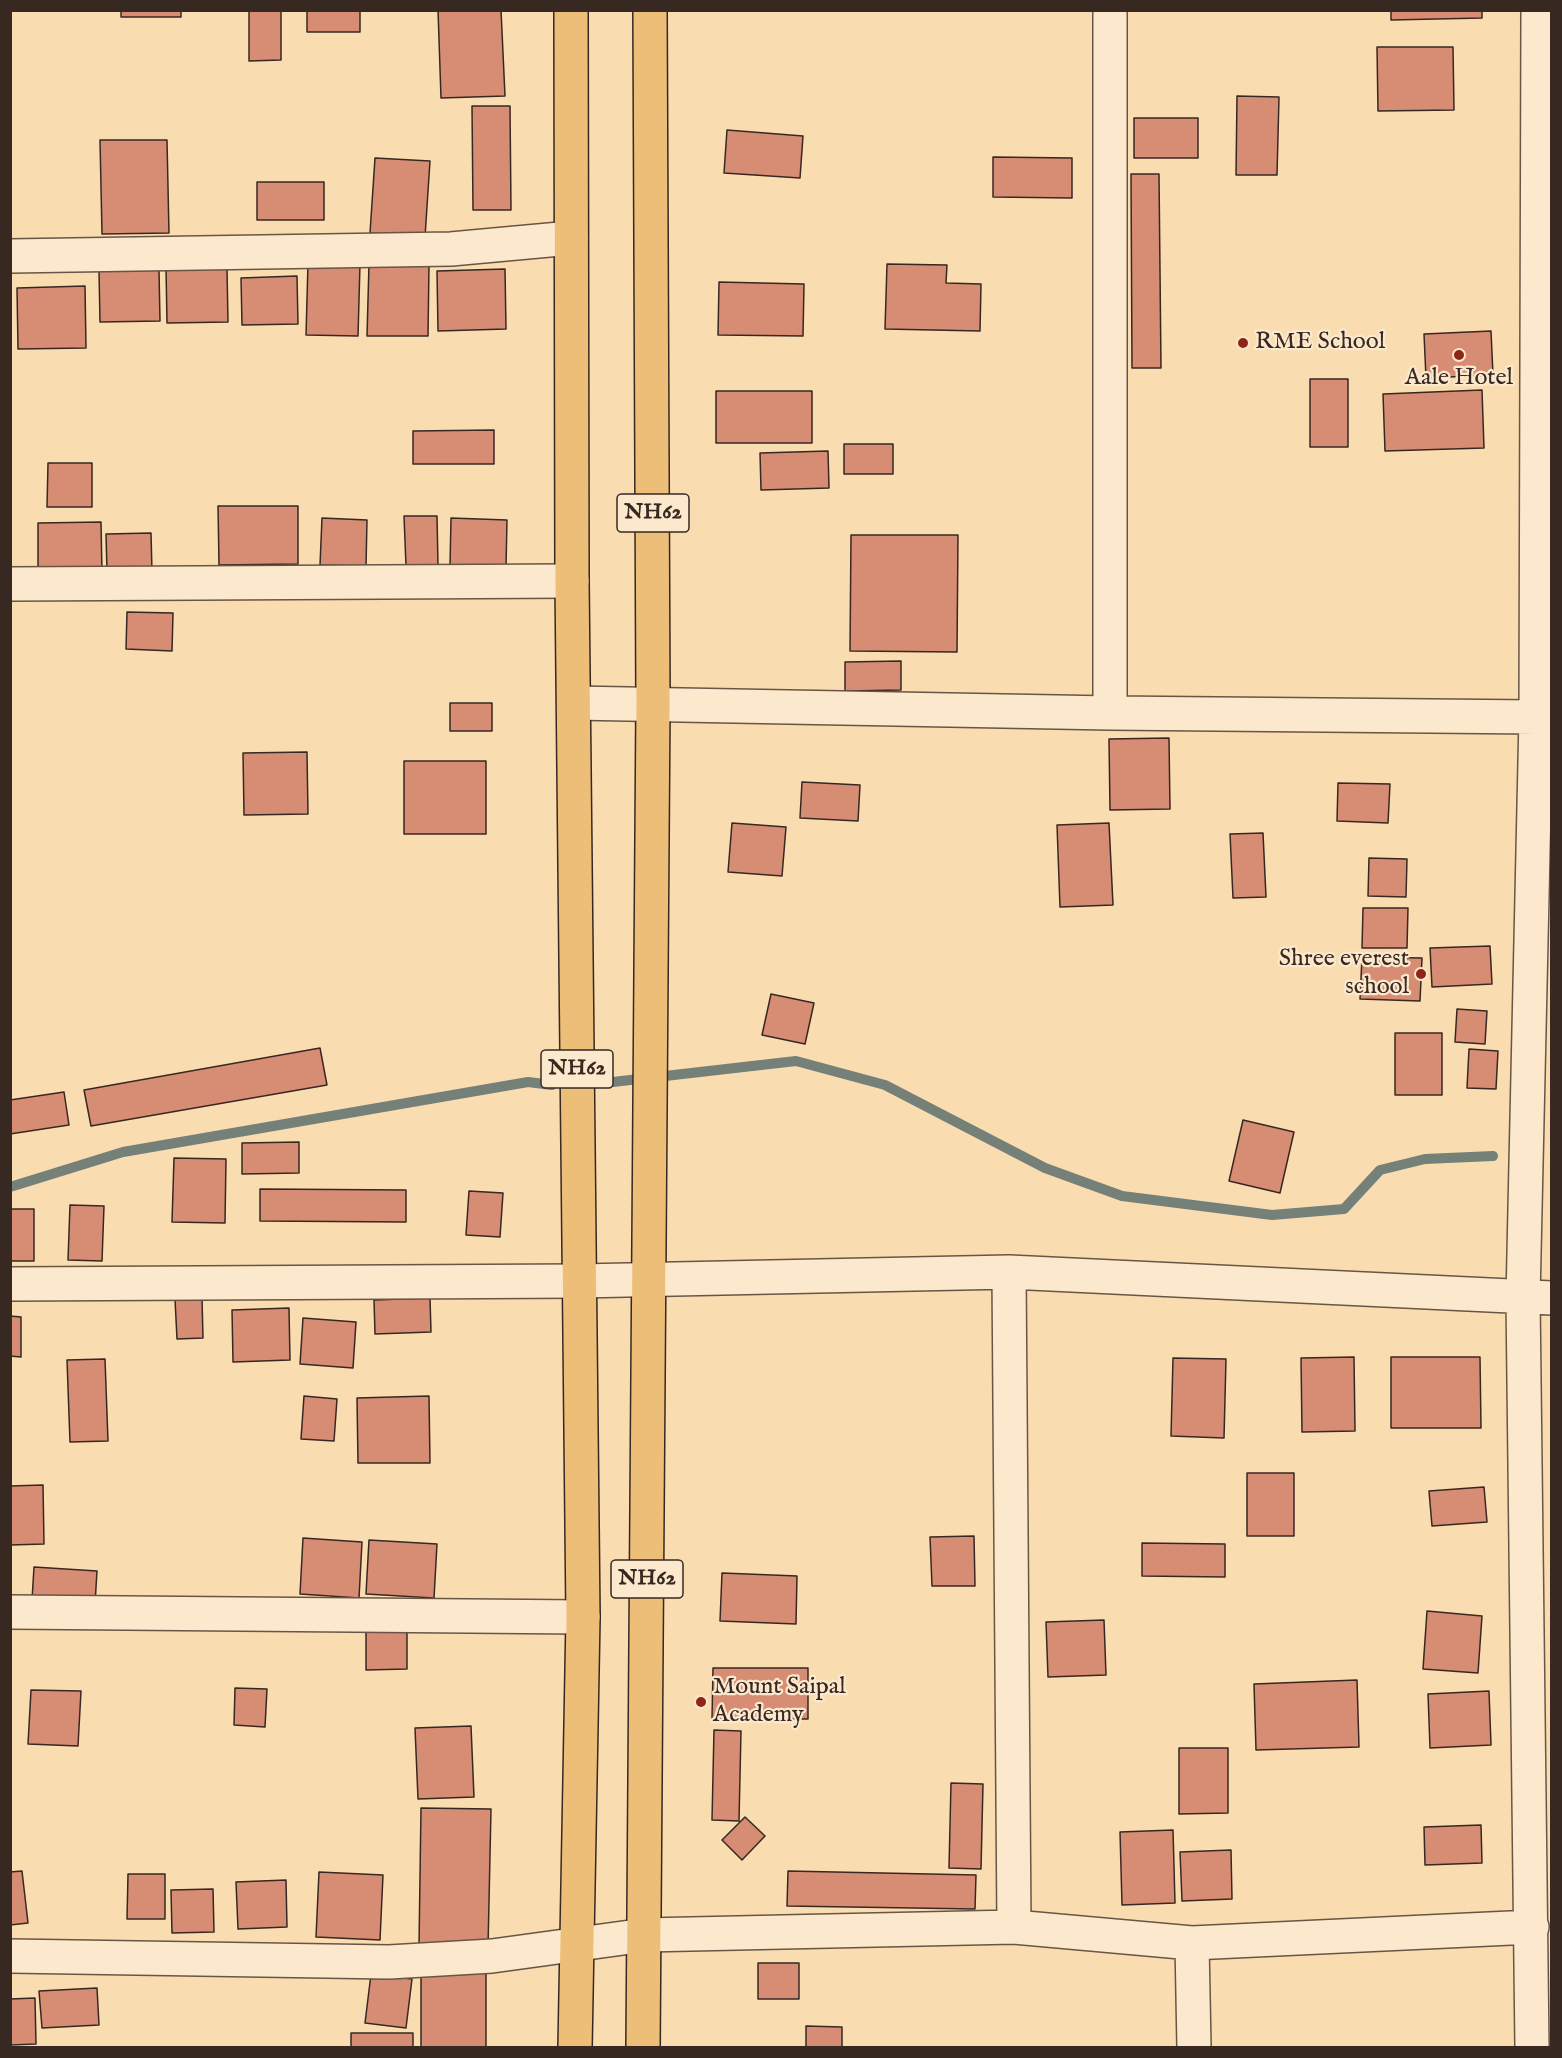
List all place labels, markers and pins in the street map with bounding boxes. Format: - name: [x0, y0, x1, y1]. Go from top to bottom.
- place label: RME School: [1255, 329, 1385, 357]
- marker: RME School: [1236, 336, 1250, 350]
- marker: Aale Hotel: [1452, 348, 1466, 362]
- place label: Aale Hotel: [1405, 365, 1513, 393]
- place label: Shree everest school: [1279, 946, 1409, 1002]
- marker: Shree everest school: [1414, 967, 1428, 981]
- place label: Mount Saipal Academy: [713, 1674, 846, 1730]
- marker: Mount Saipal Academy: [694, 1695, 708, 1709]

